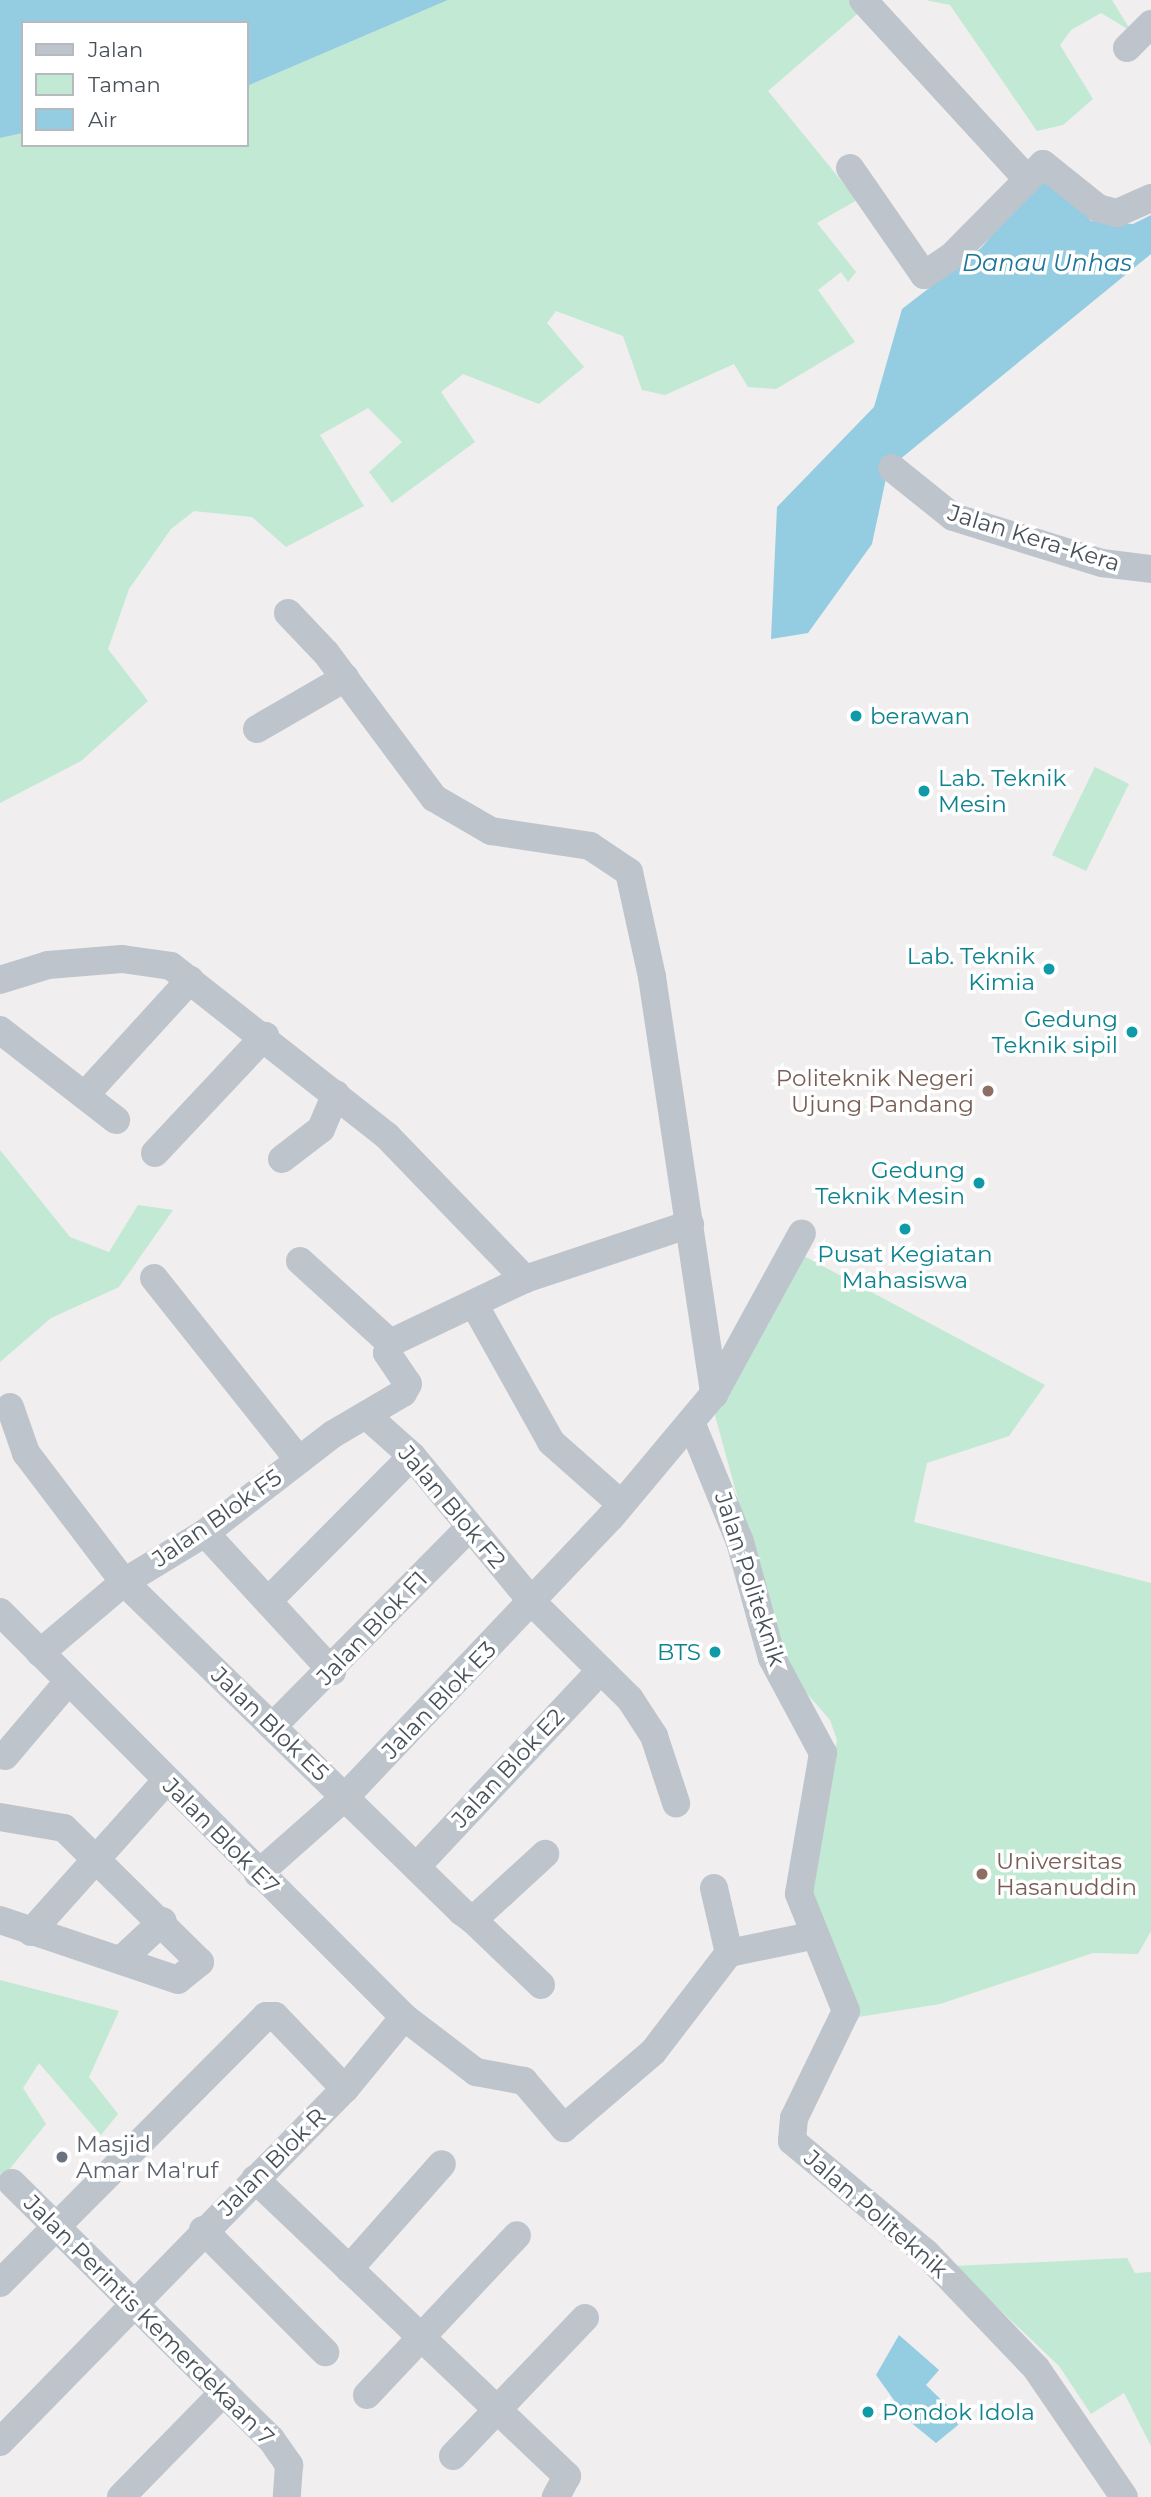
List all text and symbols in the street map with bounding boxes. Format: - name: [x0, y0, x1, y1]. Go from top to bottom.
- legend: [21, 21, 248, 147]
- text: Jalan: [88, 37, 143, 62]
- text: Taman: [88, 72, 161, 97]
- text: Air: [88, 107, 117, 132]
- water label: Danau Unhas: [962, 249, 1132, 277]
- street label: Jalan Kera-Kera: [945, 499, 1123, 577]
- place label: berawan: [870, 702, 970, 730]
- marker: berawan: [848, 708, 864, 724]
- place label: Lab. Teknik Mesin: [938, 764, 1066, 818]
- marker: Lab. Teknik Mesin: [916, 783, 932, 799]
- place label: Lab. Teknik Kimia: [907, 942, 1035, 996]
- marker: Lab. Teknik Kimia: [1041, 961, 1057, 977]
- place label: Gedung Teknik sipil: [992, 1005, 1118, 1059]
- marker: Gedung Teknik sipil: [1124, 1024, 1140, 1040]
- place label: Politeknik Negeri Ujung Pandang: [776, 1064, 974, 1118]
- marker: Politeknik Negeri Ujung Pandang: [980, 1083, 996, 1099]
- place label: Gedung Teknik Mesin: [815, 1156, 965, 1210]
- marker: Gedung Teknik Mesin: [971, 1175, 987, 1191]
- marker: Pusat Kegiatan Mahasiswa: [897, 1221, 913, 1237]
- place label: Pusat Kegiatan Mahasiswa: [817, 1240, 993, 1294]
- street label: Jalan Blok F2: [393, 1440, 511, 1574]
- street label: Jalan Blok F5: [147, 1463, 287, 1573]
- street label: Jalan Politeknik: [709, 1489, 791, 1669]
- street label: Jalan Blok F1: [311, 1565, 433, 1691]
- street label: Jalan Blok E3: [376, 1636, 502, 1764]
- place label: BTS: [657, 1638, 701, 1666]
- marker: BTS: [707, 1644, 723, 1660]
- street label: Jalan Blok E5: [206, 1661, 334, 1787]
- street label: Jalan Blok E2: [446, 1703, 570, 1833]
- street label: Jalan Blok E7: [157, 1772, 285, 1900]
- place label: Universitas Hasanuddin: [996, 1847, 1137, 1901]
- marker: Universitas Hasanuddin: [974, 1866, 990, 1882]
- street label: Jalan Blok R: [212, 2102, 332, 2222]
- place label: Masjid Amar Ma'ruf: [76, 2130, 218, 2184]
- street label: Jalan Politeknik: [799, 2144, 953, 2284]
- marker: Masjid Amar Ma'ruf: [54, 2149, 70, 2165]
- street label: Jalan Perintis Kemerdekaan 7: [18, 2189, 280, 2451]
- place label: Pondok Idola: [882, 2398, 1035, 2426]
- marker: Pondok Idola: [860, 2404, 876, 2420]

